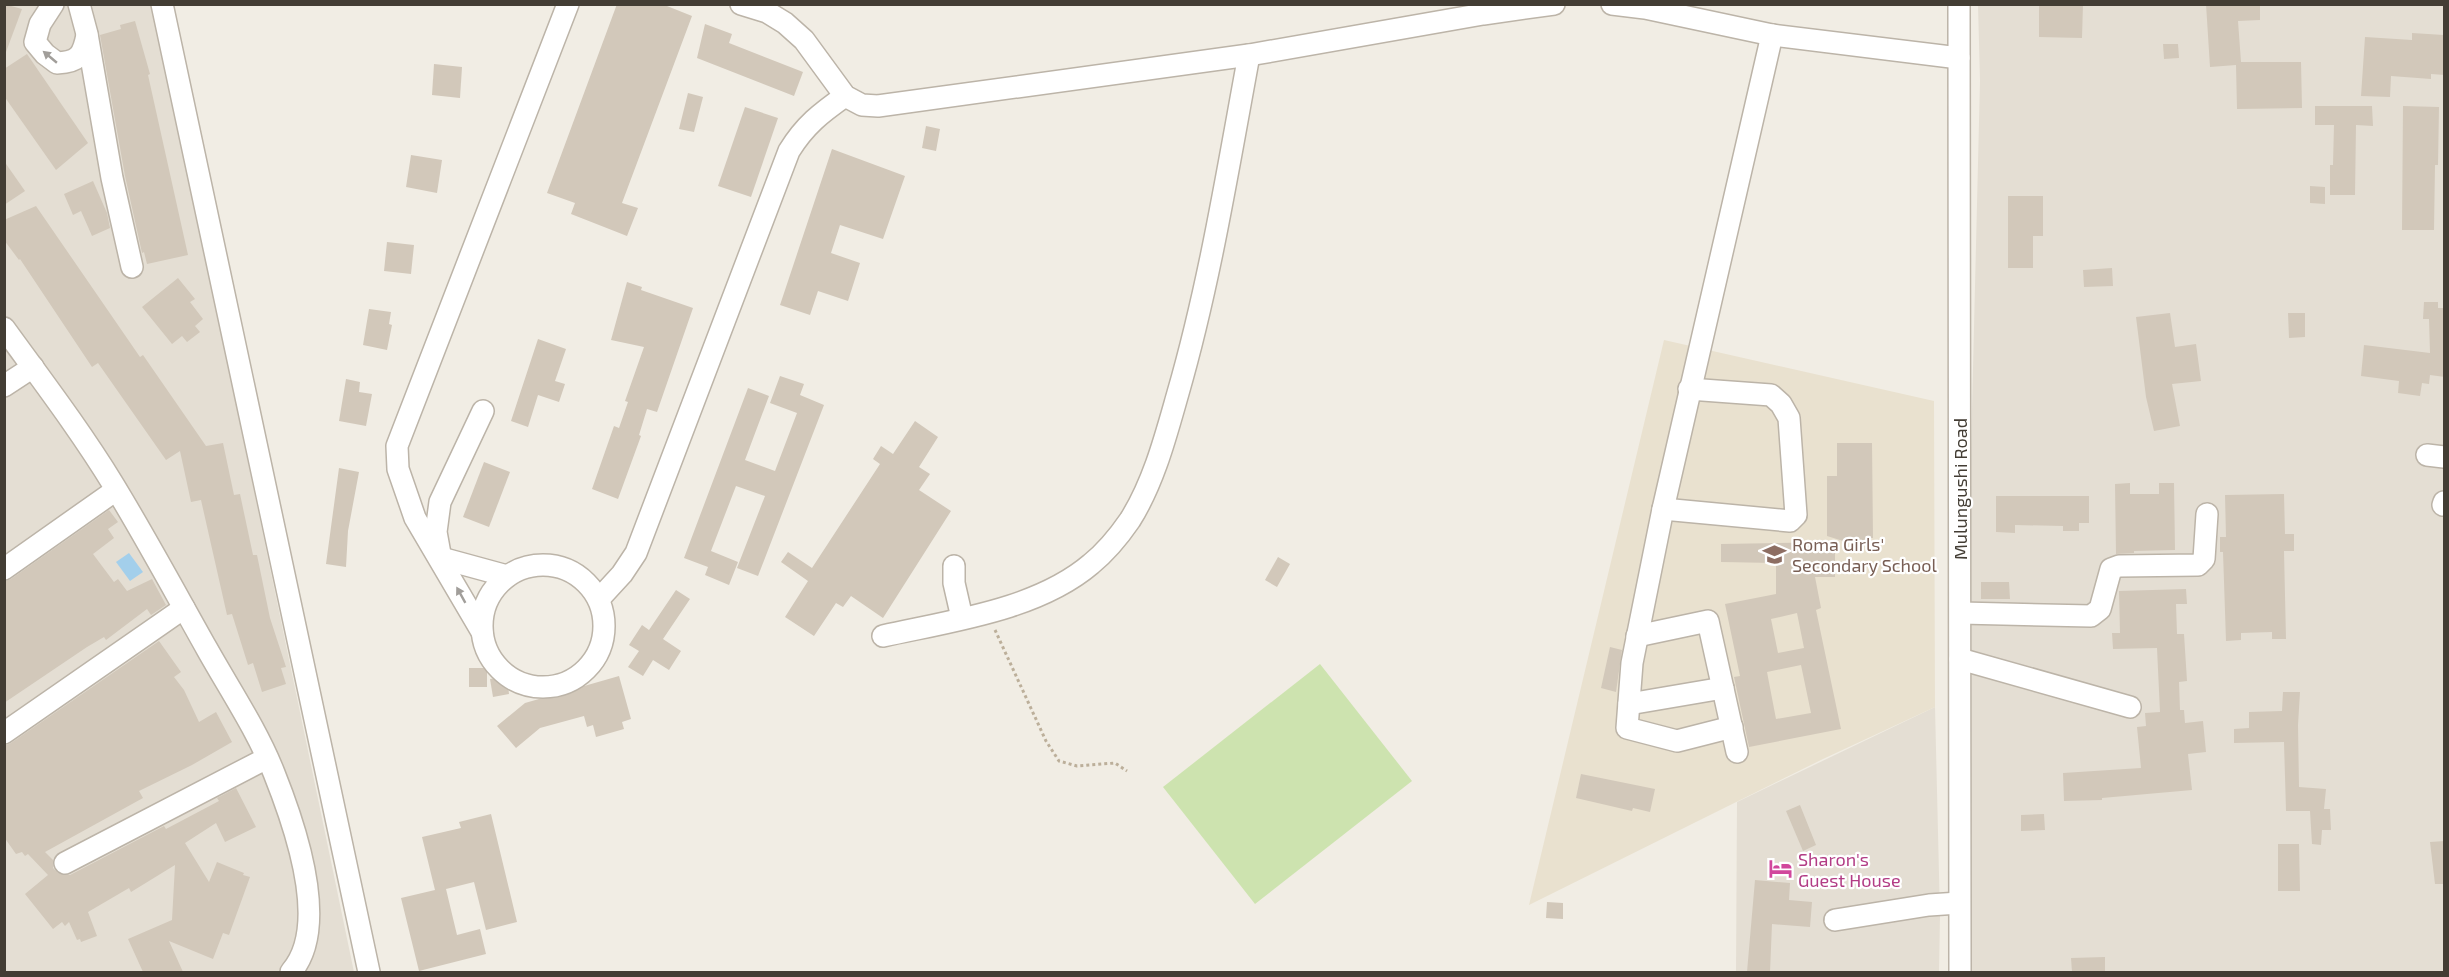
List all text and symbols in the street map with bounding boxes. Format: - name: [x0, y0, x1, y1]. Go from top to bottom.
- one-way arrow: [42, 50, 58, 63]
- street label: Mulungushi Road: [1949, 418, 1971, 560]
- place label: Roma Girls' Secondary School: [1792, 533, 1937, 576]
- school or university icon: Roma Girls' Secondary School: [1761, 541, 1787, 567]
- one-way arrow: [456, 586, 466, 603]
- place label: Sharon's Guest House: [1798, 848, 1901, 891]
- hotel icon: Sharon's Guest House: [1767, 856, 1793, 882]

